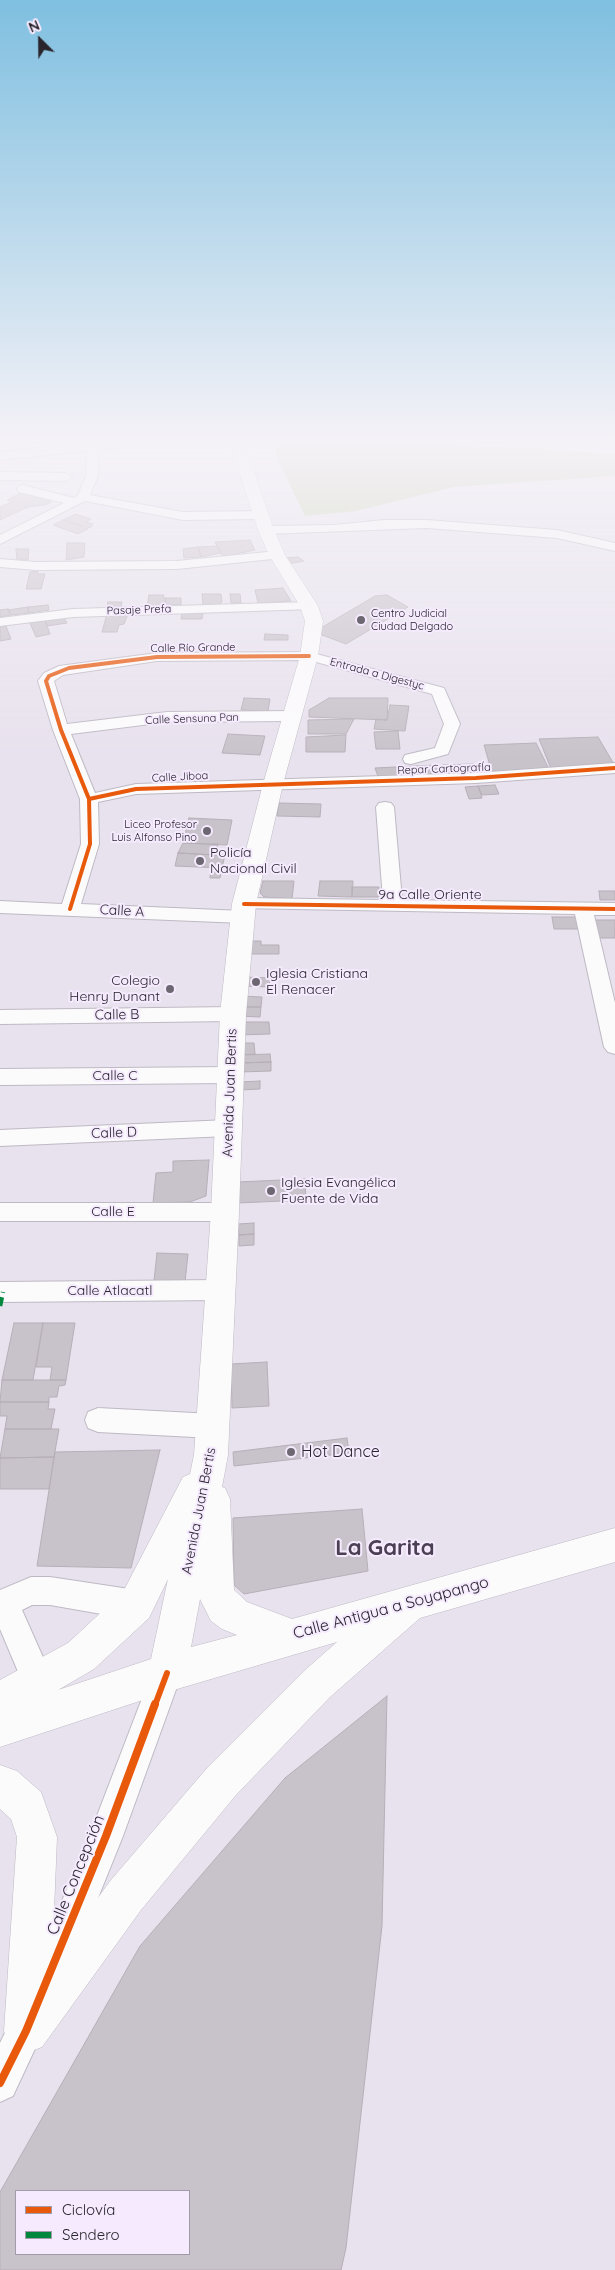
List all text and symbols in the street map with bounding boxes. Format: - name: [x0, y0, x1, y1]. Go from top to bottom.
- north arrow: [15, 15, 65, 65]
- text: N: [26, 16, 42, 36]
- street label: Pasaje Prefa: [106, 602, 172, 618]
- place label: Centro Judicial Ciudad Delgado: [371, 607, 453, 633]
- marker: Centro Judicial Ciudad Delgado: [355, 614, 367, 626]
- street label: Calle Río Grande: [150, 641, 236, 655]
- street label: Entrada a Digestyc: [328, 655, 426, 693]
- street label: Calle Sensuna Pan: [145, 711, 239, 727]
- street label: Repar CartografÍa: [397, 761, 491, 777]
- street label: Calle Jiboa: [151, 769, 209, 785]
- place label: Liceo Profesor Luis Alfonso Pino: [111, 818, 197, 844]
- marker: Liceo Profesor Luis Alfonso Pino: [201, 825, 213, 837]
- place label: Policía Nacional Civil: [210, 845, 297, 878]
- marker: Policía Nacional Civil: [194, 855, 206, 867]
- street label: 9a Calle Oriente: [378, 887, 482, 903]
- street label: Calle A: [99, 901, 145, 921]
- place label: Iglesia Cristiana El Renacer: [266, 966, 368, 999]
- place label: Colegio Henry Dunant: [69, 973, 160, 1006]
- marker: Iglesia Cristiana El Renacer: [250, 976, 262, 988]
- marker: Colegio Henry Dunant: [164, 983, 176, 995]
- street label: Calle B: [94, 1006, 140, 1024]
- street label: Avenida Juan Bertis: [219, 1028, 241, 1158]
- street label: Calle C: [93, 1068, 137, 1084]
- street label: Calle D: [91, 1124, 137, 1142]
- place label: Iglesia Evangélica Fuente de Vida: [281, 1175, 396, 1208]
- marker: Iglesia Evangélica Fuente de Vida: [265, 1185, 277, 1197]
- street label: Calle E: [91, 1204, 135, 1220]
- street label: Calle Atlacatl: [68, 1283, 152, 1299]
- place label: Hot Dance: [301, 1442, 380, 1462]
- street label: Avenida Juan Bertis: [178, 1446, 220, 1576]
- marker: Hot Dance: [285, 1446, 297, 1458]
- district label: La Garita: [335, 1535, 435, 1561]
- street label: Calle Antigua a Soyapango: [291, 1573, 491, 1643]
- street label: Calle Concepción: [43, 1812, 109, 1938]
- legend: [15, 2190, 190, 2255]
- text: Ciclovía: [62, 2200, 115, 2219]
- text: Sendero: [62, 2225, 120, 2244]

